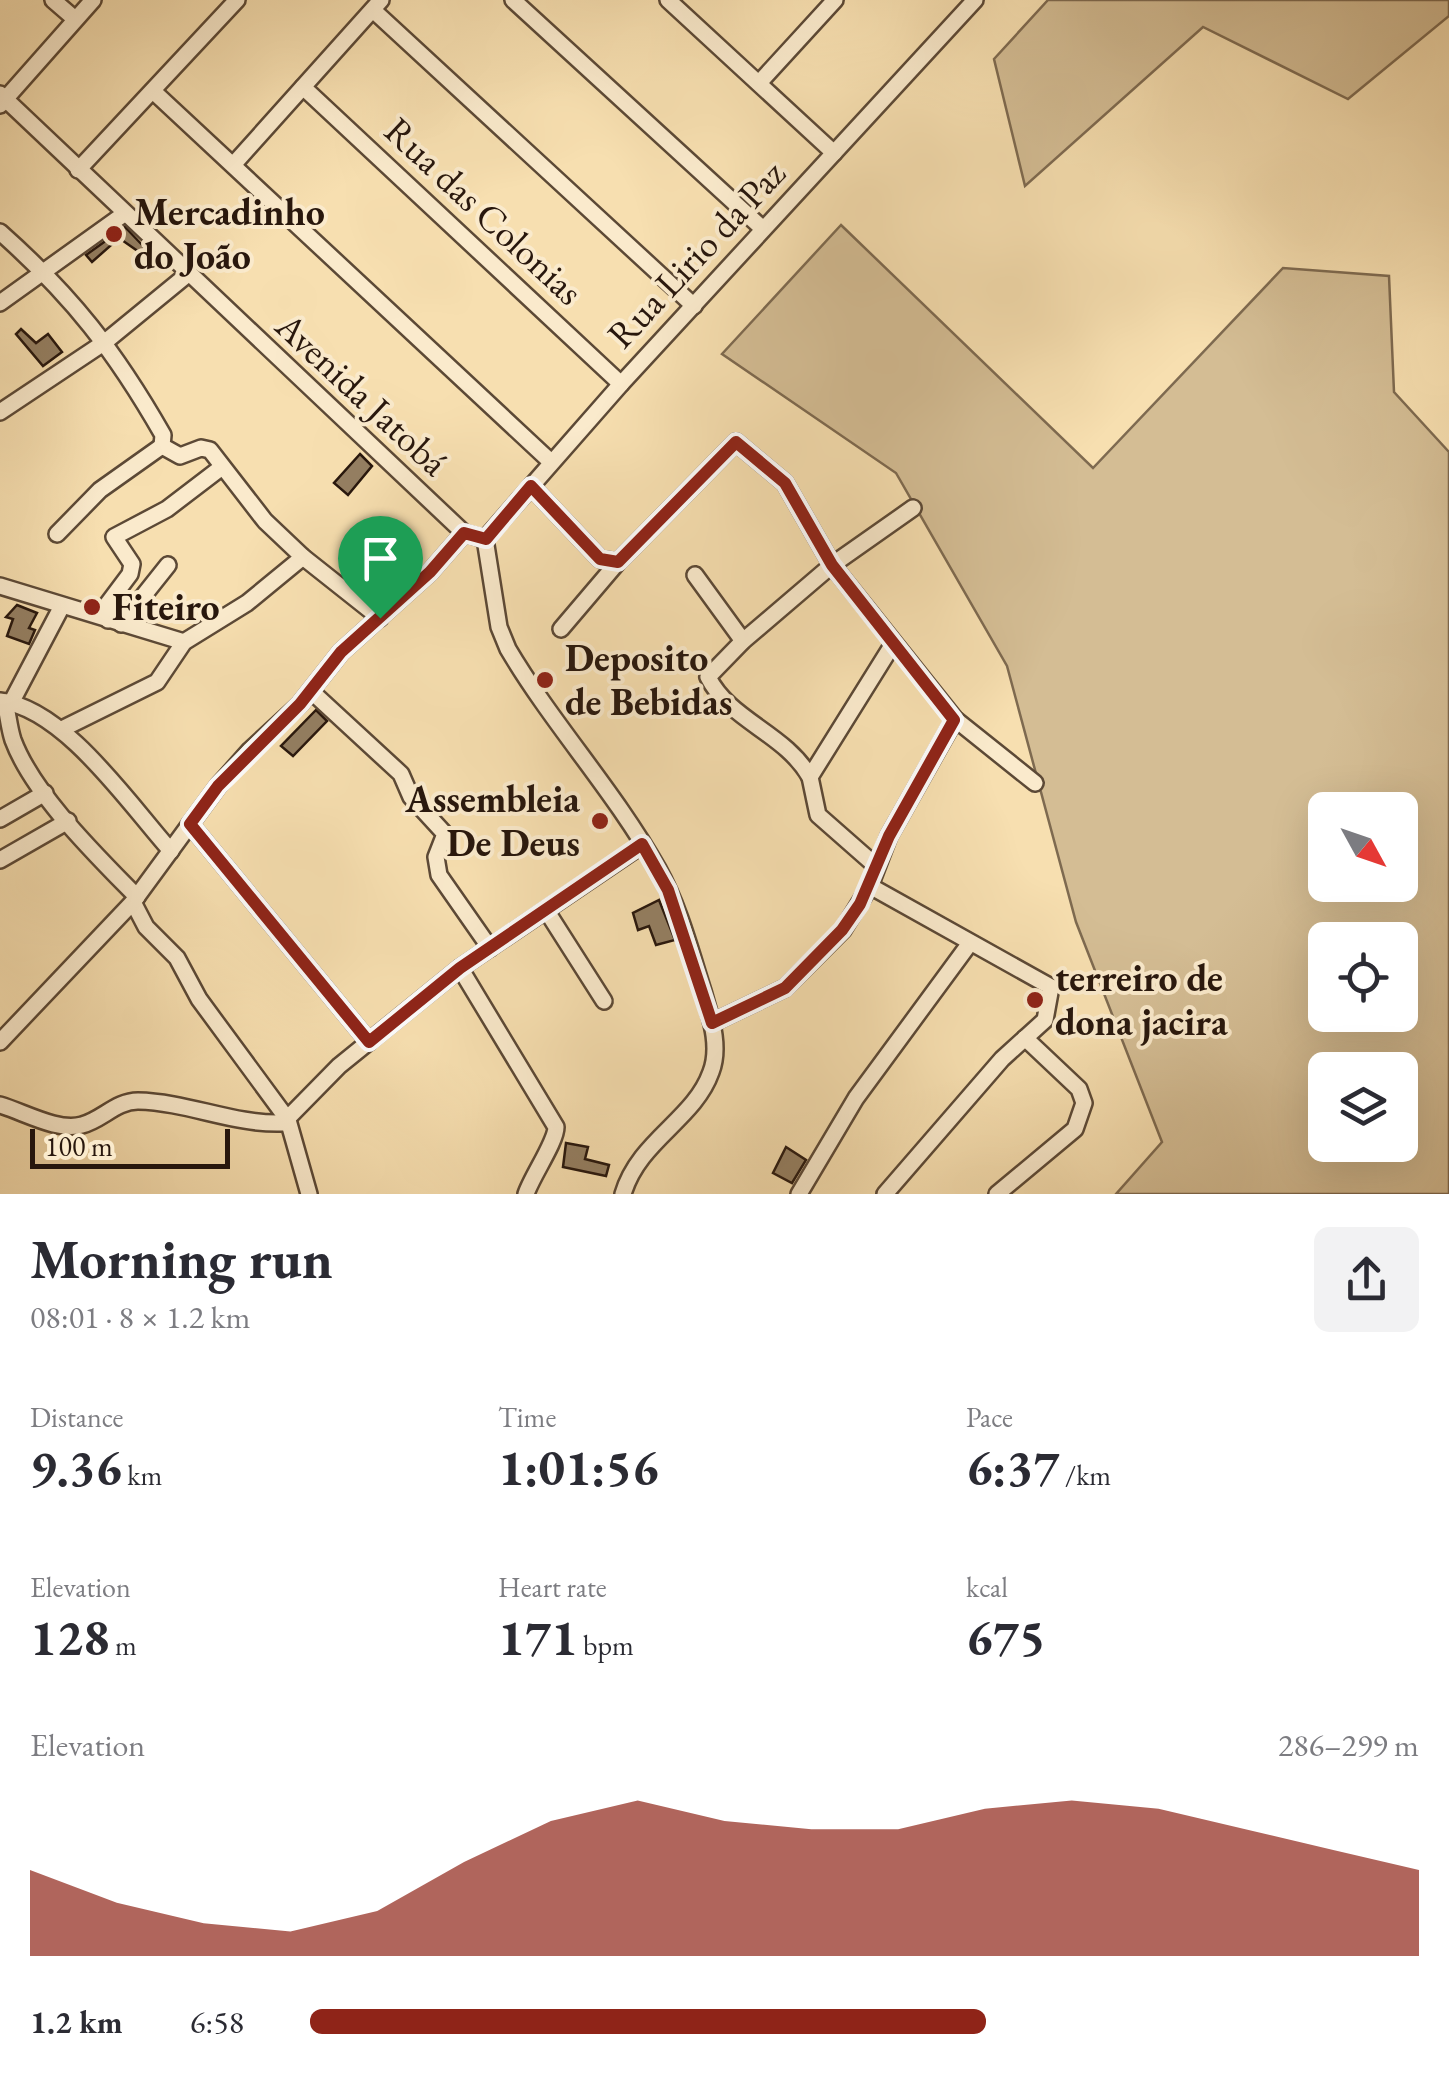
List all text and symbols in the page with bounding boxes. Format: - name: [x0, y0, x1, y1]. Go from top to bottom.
- street label: Rua das Colonias: [375, 106, 594, 315]
- street label: Rua Lirio da Paz: [596, 149, 796, 358]
- place label: Mercadinho do João: [134, 187, 325, 280]
- marker: Mercadinho do João: [103, 223, 125, 245]
- street label: Avenida Jatobá: [265, 301, 459, 487]
- pin: [338, 516, 423, 619]
- icon: arrive: [353, 531, 408, 586]
- place label: Fiteiro: [112, 582, 220, 631]
- marker: Fiteiro: [81, 596, 103, 618]
- place label: Deposito de Bebidas: [565, 633, 733, 726]
- marker: Deposito de Bebidas: [534, 669, 556, 691]
- place label: Assembleia De Deus: [404, 774, 580, 867]
- north arrow: [1308, 792, 1418, 902]
- map controls: [1308, 792, 1418, 1162]
- marker: Assembleia De Deus: [589, 810, 611, 832]
- button: locate: [1308, 922, 1418, 1032]
- place label: terreiro de dona jacira: [1055, 953, 1228, 1046]
- marker: terreiro de dona jacira: [1024, 989, 1046, 1011]
- button: layers: [1308, 1052, 1418, 1162]
- scale bar: [30, 1124, 230, 1168]
- text: 100 m: [45, 1128, 113, 1164]
- text: Morning run: [30, 1223, 333, 1294]
- button: share: [1314, 1227, 1419, 1332]
- text: 08:01 · 8 × 1.2 km: [30, 1296, 250, 1338]
- text: Distance: [30, 1399, 124, 1435]
- text: Time: [498, 1399, 556, 1435]
- text: Pace: [966, 1399, 1013, 1435]
- text: 9.36: [30, 1435, 122, 1500]
- text: 1:01:56: [498, 1435, 658, 1500]
- text: 6:37: [966, 1435, 1059, 1500]
- text: km: [122, 1457, 162, 1493]
- text: /km: [1059, 1457, 1111, 1493]
- text: Elevation: [30, 1569, 131, 1605]
- text: Heart rate: [498, 1569, 607, 1605]
- text: kcal: [966, 1569, 1008, 1605]
- text: 128: [30, 1605, 109, 1670]
- text: 171: [498, 1605, 577, 1670]
- text: 675: [966, 1605, 1045, 1670]
- text: m: [109, 1627, 137, 1663]
- text: bpm: [577, 1627, 634, 1663]
- text: Elevation: [30, 1724, 145, 1766]
- text: 286–299 m: [1278, 1724, 1419, 1766]
- text: 1.2 km: [30, 2001, 123, 2043]
- text: 6:58: [190, 2001, 244, 2043]

